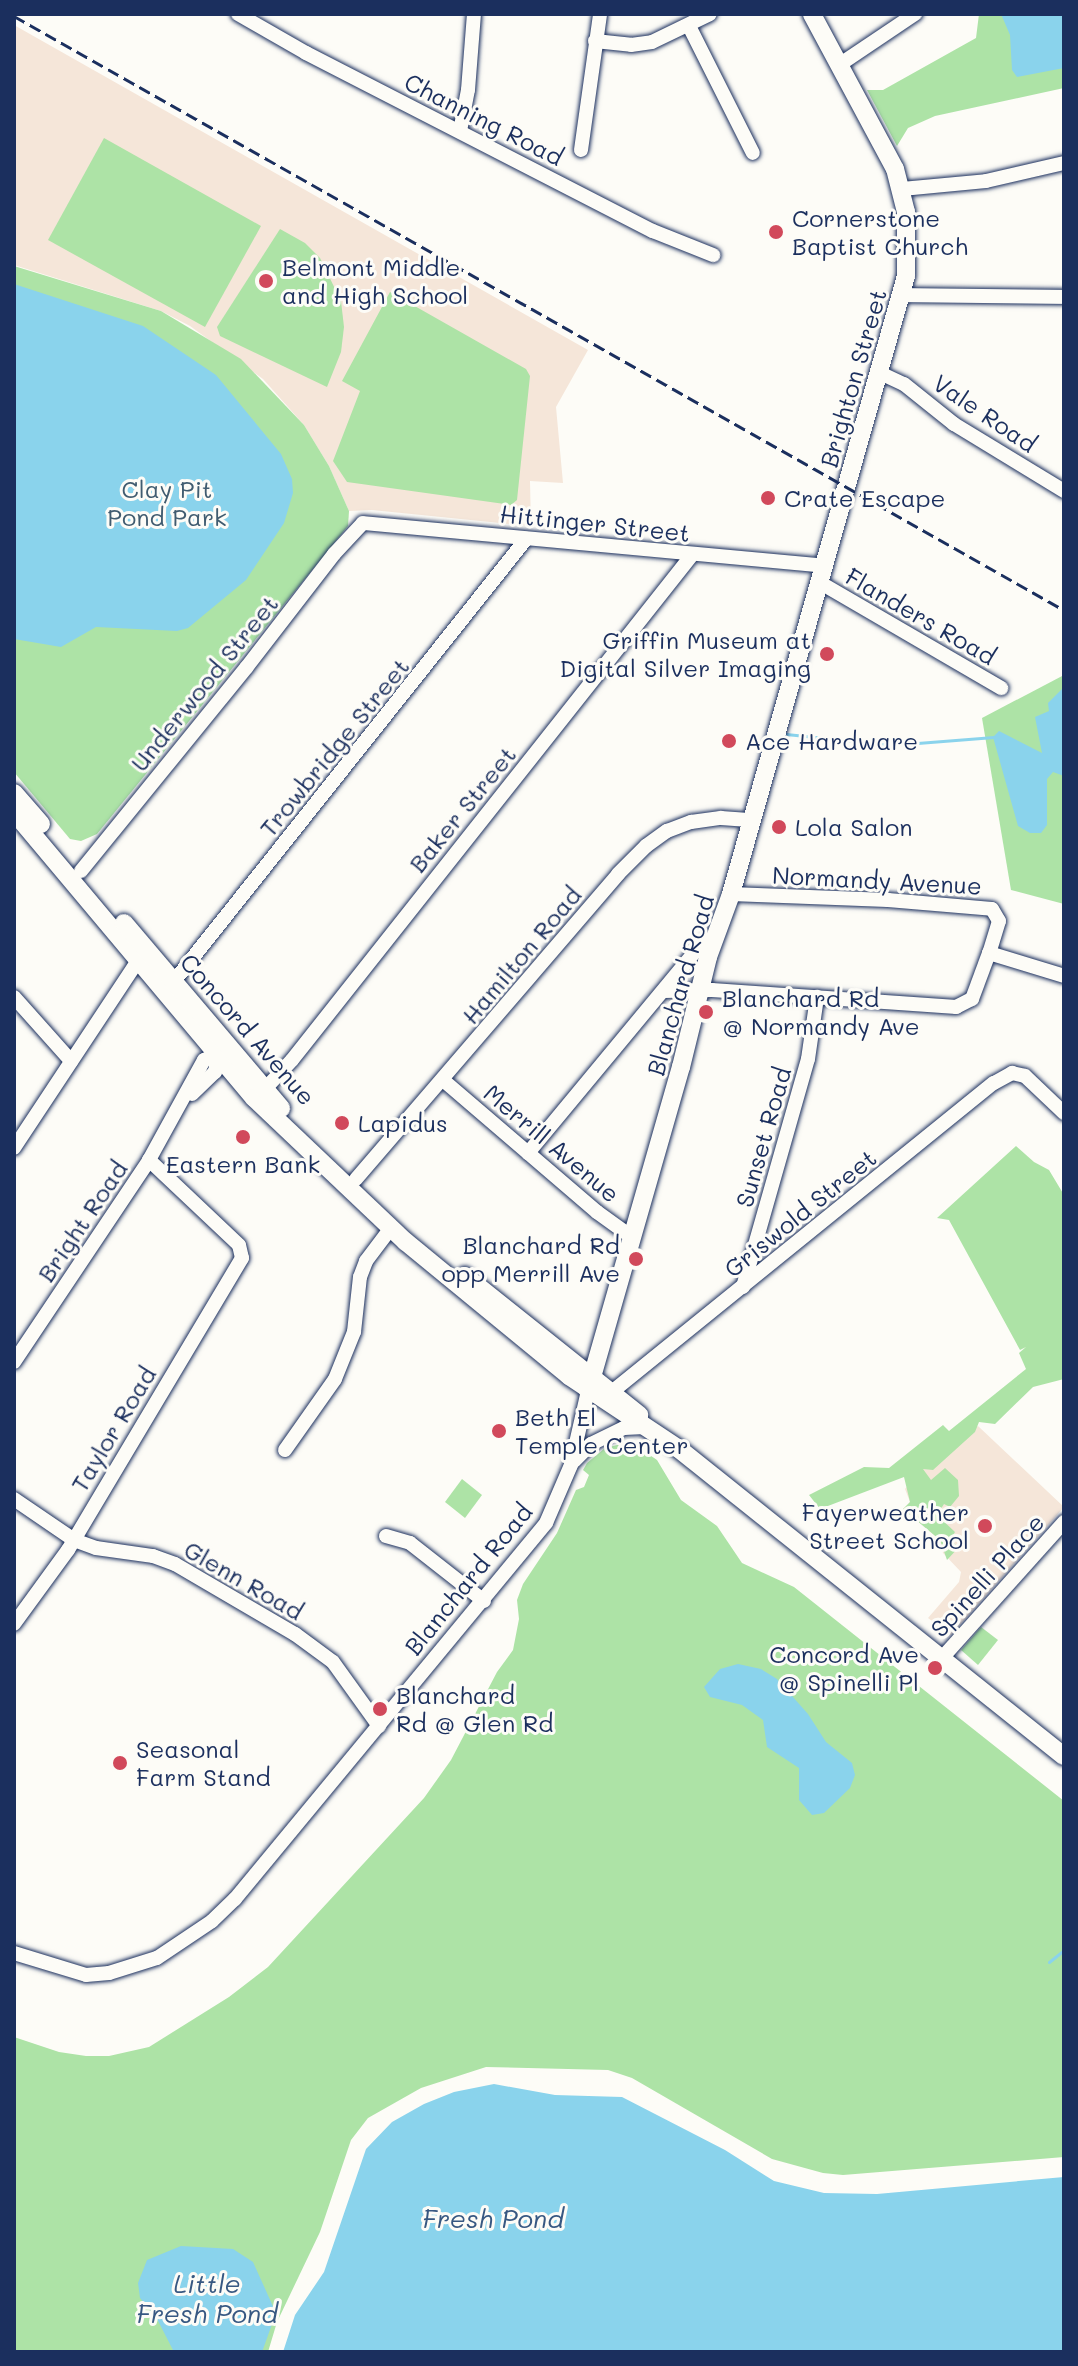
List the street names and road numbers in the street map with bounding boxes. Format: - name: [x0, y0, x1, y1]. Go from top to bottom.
- street label: Channing Road: [400, 67, 568, 171]
- street label: Brighton Street: [814, 286, 892, 470]
- street label: Vale Road: [928, 368, 1042, 458]
- street label: Hittinger Street: [498, 499, 692, 547]
- street label: Flanders Road: [841, 561, 1001, 671]
- street label: Underwood Street: [124, 589, 284, 777]
- street label: Trowbridge Street: [253, 652, 415, 842]
- street label: Baker Street: [402, 740, 522, 878]
- street label: Normandy Avenue: [771, 860, 983, 900]
- street label: Hamilton Road: [455, 881, 587, 1029]
- street label: Blanchard Road: [640, 891, 720, 1079]
- street label: Concord Avenue: [174, 947, 322, 1111]
- street label: Sunset Road: [729, 1064, 797, 1210]
- street label: Merrill Avenue: [478, 1078, 626, 1208]
- street label: Griswold Street: [718, 1143, 882, 1283]
- street label: Bright Road: [31, 1155, 133, 1287]
- street label: Taylor Road: [64, 1361, 162, 1497]
- street label: Blanchard Road: [398, 1497, 538, 1661]
- street label: Spinelli Place: [924, 1508, 1050, 1642]
- street label: Glenn Road: [179, 1534, 309, 1626]

